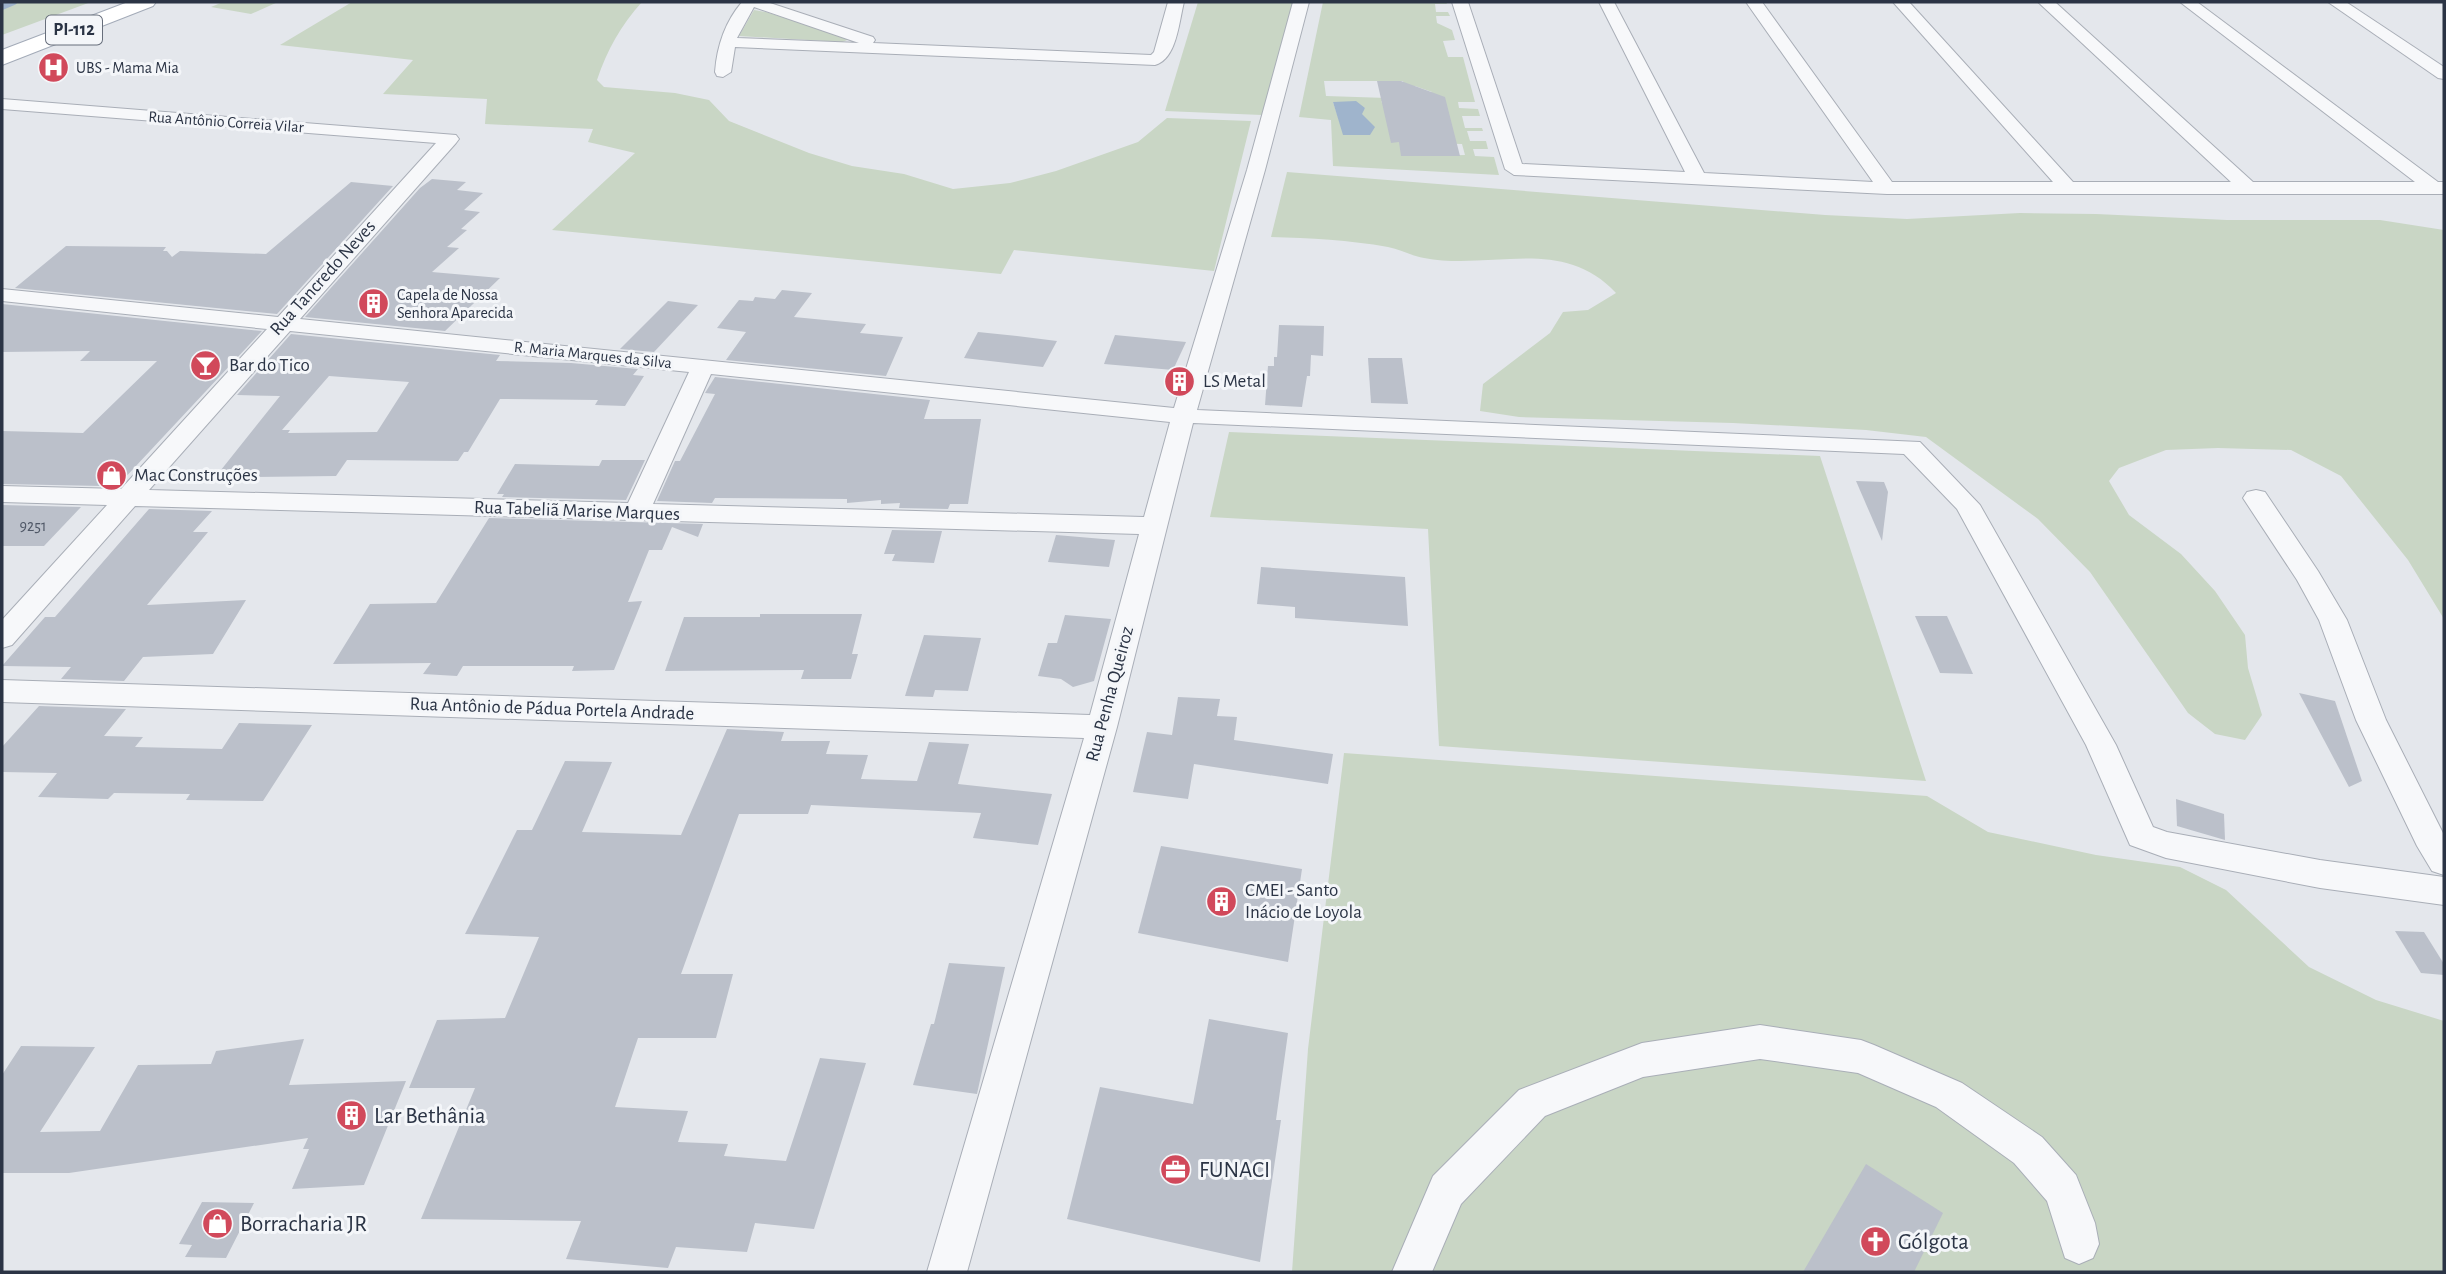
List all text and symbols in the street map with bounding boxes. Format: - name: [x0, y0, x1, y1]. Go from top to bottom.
- road number: PI-112: [46, 15, 102, 44]
- hospital icon: UBS - Mama Mia: [36, 51, 70, 85]
- place label: UBS - Mama Mia: [76, 60, 179, 76]
- street label: Rua Antônio Correia Vilar: [148, 109, 305, 135]
- street label: Rua Tancredo Neves: [267, 217, 379, 339]
- building icon: Capela de Nossa Senhora Aparecida: [357, 287, 391, 321]
- place label: Capela de Nossa Senhora Aparecida: [397, 287, 513, 321]
- street label: R. Maria Marques da Silva: [513, 339, 673, 371]
- bar icon: Bar do Tico: [189, 348, 223, 382]
- place label: Bar do Tico: [229, 356, 310, 375]
- building icon: LS Metal: [1163, 364, 1197, 398]
- place label: LS Metal: [1203, 372, 1266, 391]
- shop icon: Mac Construções: [94, 458, 128, 492]
- place label: Mac Construções: [134, 466, 258, 485]
- street label: Rua Tabeliã Marise Marques: [474, 498, 680, 524]
- house number: 9251: [20, 518, 47, 534]
- street label: Rua Penha Queiroz: [1083, 624, 1137, 764]
- street label: Rua Antônio de Pádua Portela Andrade: [409, 695, 695, 723]
- place label: CMEI - Santo Inácio de Loyola: [1245, 881, 1362, 922]
- building icon: CMEI - Santo Inácio de Loyola: [1205, 884, 1239, 918]
- building icon: Lar Bethânia: [334, 1099, 368, 1133]
- place label: Lar Bethânia: [374, 1105, 486, 1128]
- office icon: FUNACI: [1159, 1153, 1193, 1187]
- place label: FUNACI: [1199, 1159, 1270, 1182]
- shop icon: Borracharia JR: [200, 1207, 234, 1241]
- place label: Borracharia JR: [240, 1213, 367, 1236]
- church icon: Gólgota: [1858, 1225, 1892, 1259]
- place label: Gólgota: [1898, 1231, 1969, 1254]

